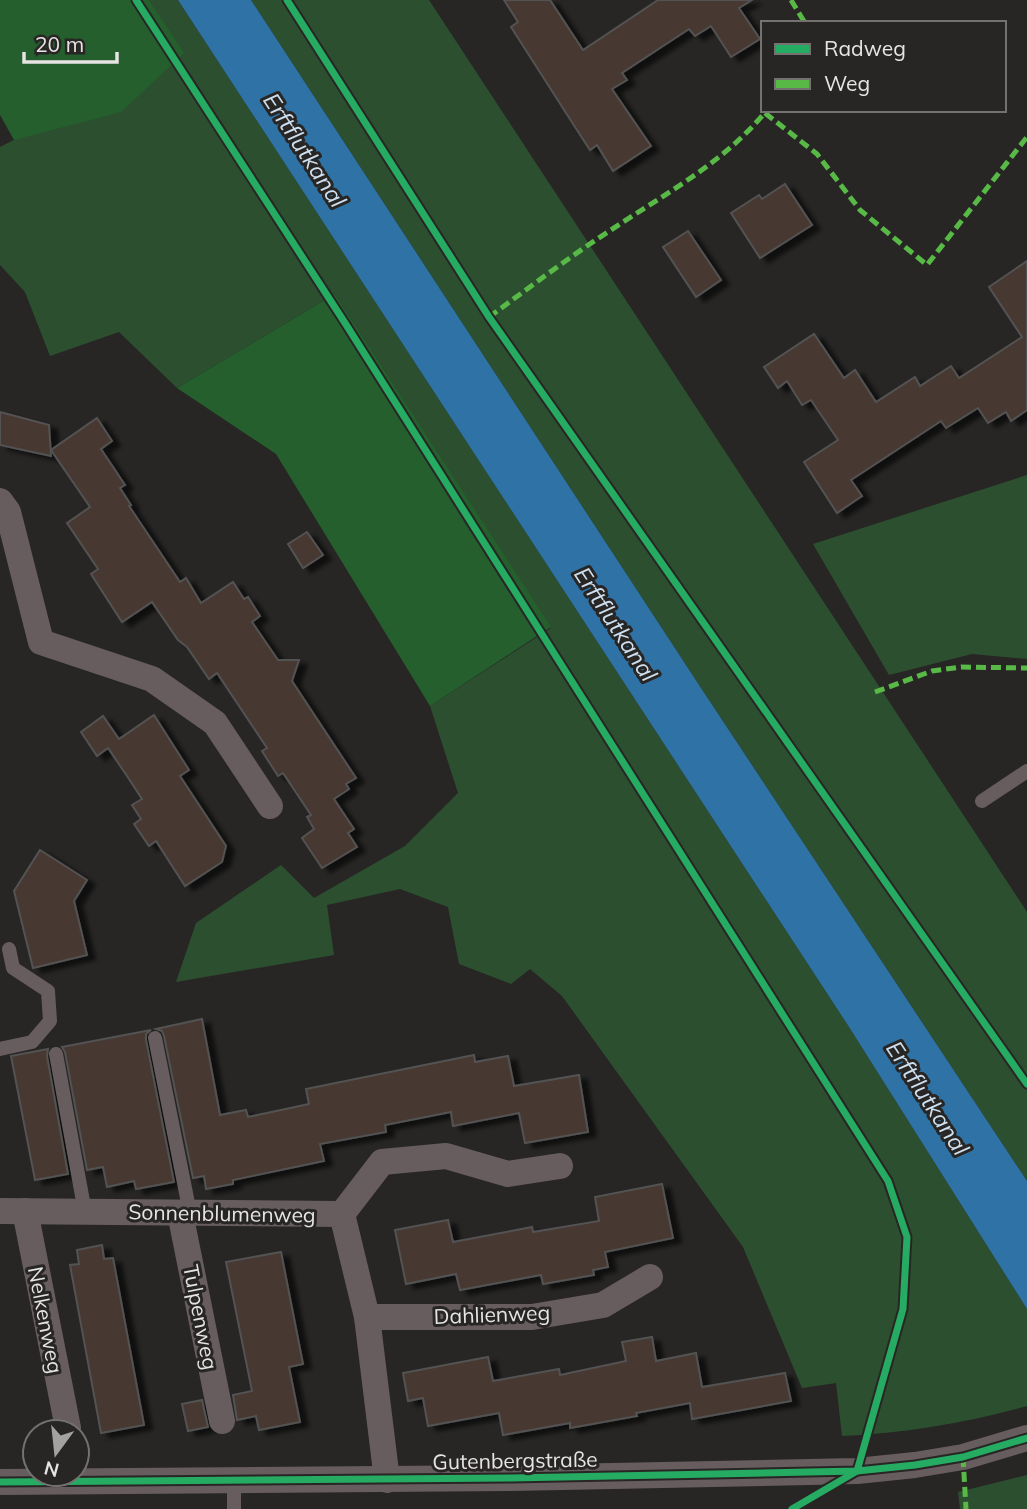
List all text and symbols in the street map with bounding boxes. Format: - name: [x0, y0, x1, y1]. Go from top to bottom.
- scale bar: [24, 21, 117, 65]
- legend: [761, 21, 1006, 112]
- text: 20 m: [35, 31, 84, 57]
- text: Radweg: [824, 35, 906, 61]
- text: Weg: [824, 70, 870, 96]
- water label: Erftflutkanal: [257, 87, 353, 213]
- water label: Erftflutkanal: [568, 561, 664, 687]
- water label: Erftflutkanal: [880, 1035, 976, 1161]
- street label: Sonnenblumenweg: [128, 1198, 316, 1228]
- street label: Tulpenweg: [178, 1262, 224, 1372]
- street label: Nelkenweg: [23, 1264, 69, 1376]
- street label: Dahlienweg: [433, 1299, 551, 1329]
- north arrow: [21, 1418, 91, 1488]
- street label: Gutenbergstraße: [432, 1446, 598, 1474]
- text: N: [42, 1456, 62, 1483]

